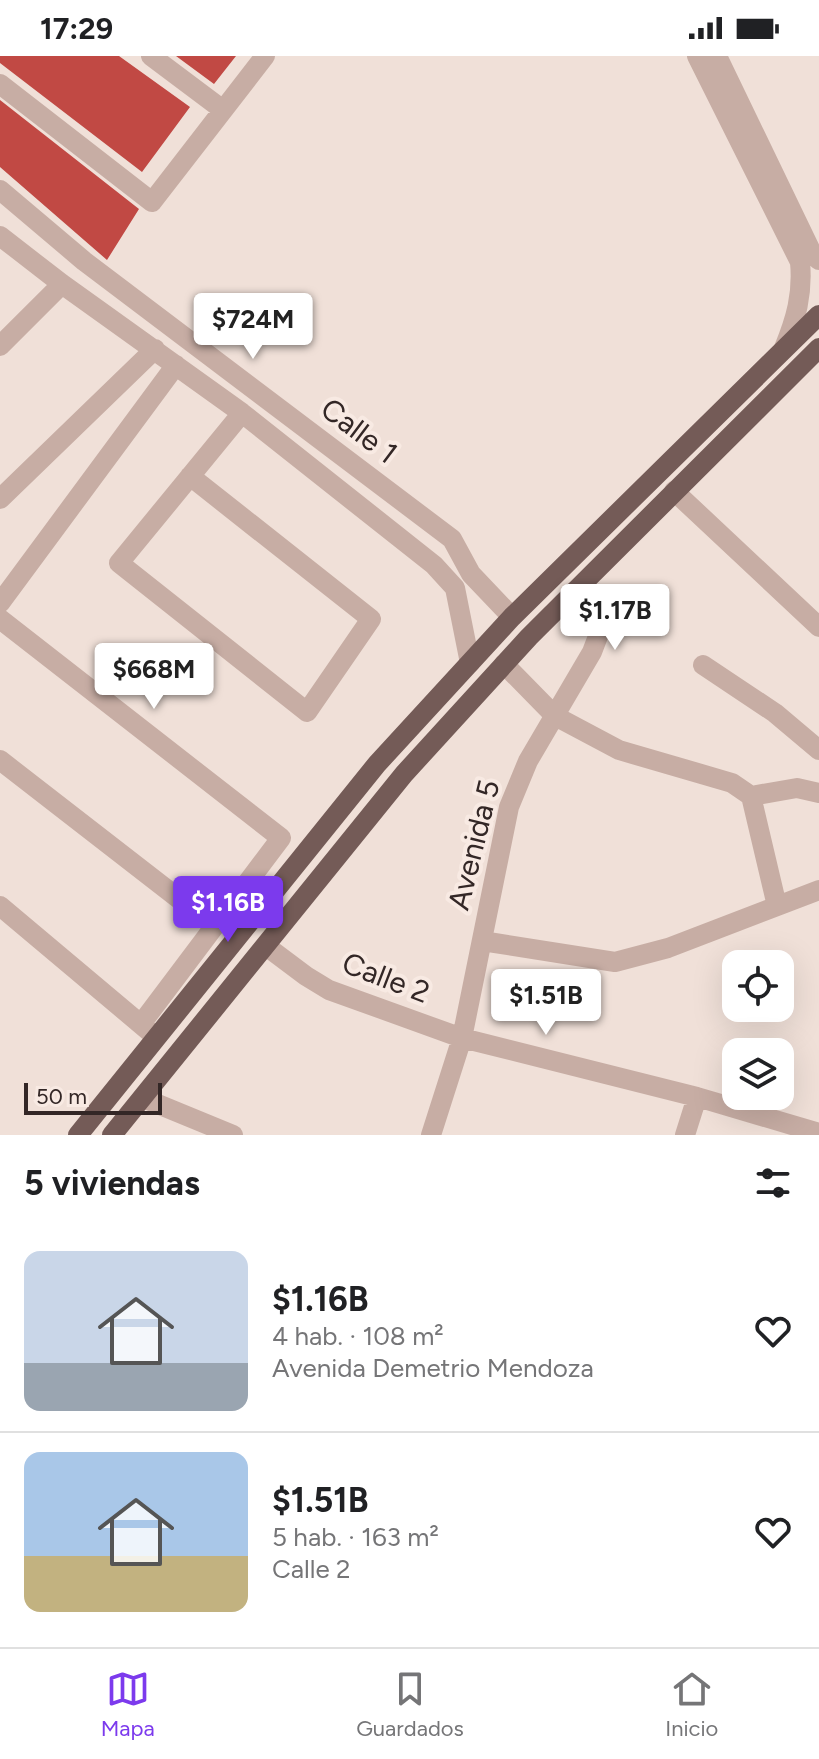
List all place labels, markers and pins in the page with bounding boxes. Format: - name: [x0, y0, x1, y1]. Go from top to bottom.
- pin: $724M: [197, 293, 309, 361]
- pin: $1.17B: [550, 584, 680, 652]
- pin: $668M: [98, 643, 210, 711]
- pin: $1.16B: [163, 876, 293, 944]
- pin: $1.51B: [481, 969, 611, 1037]

